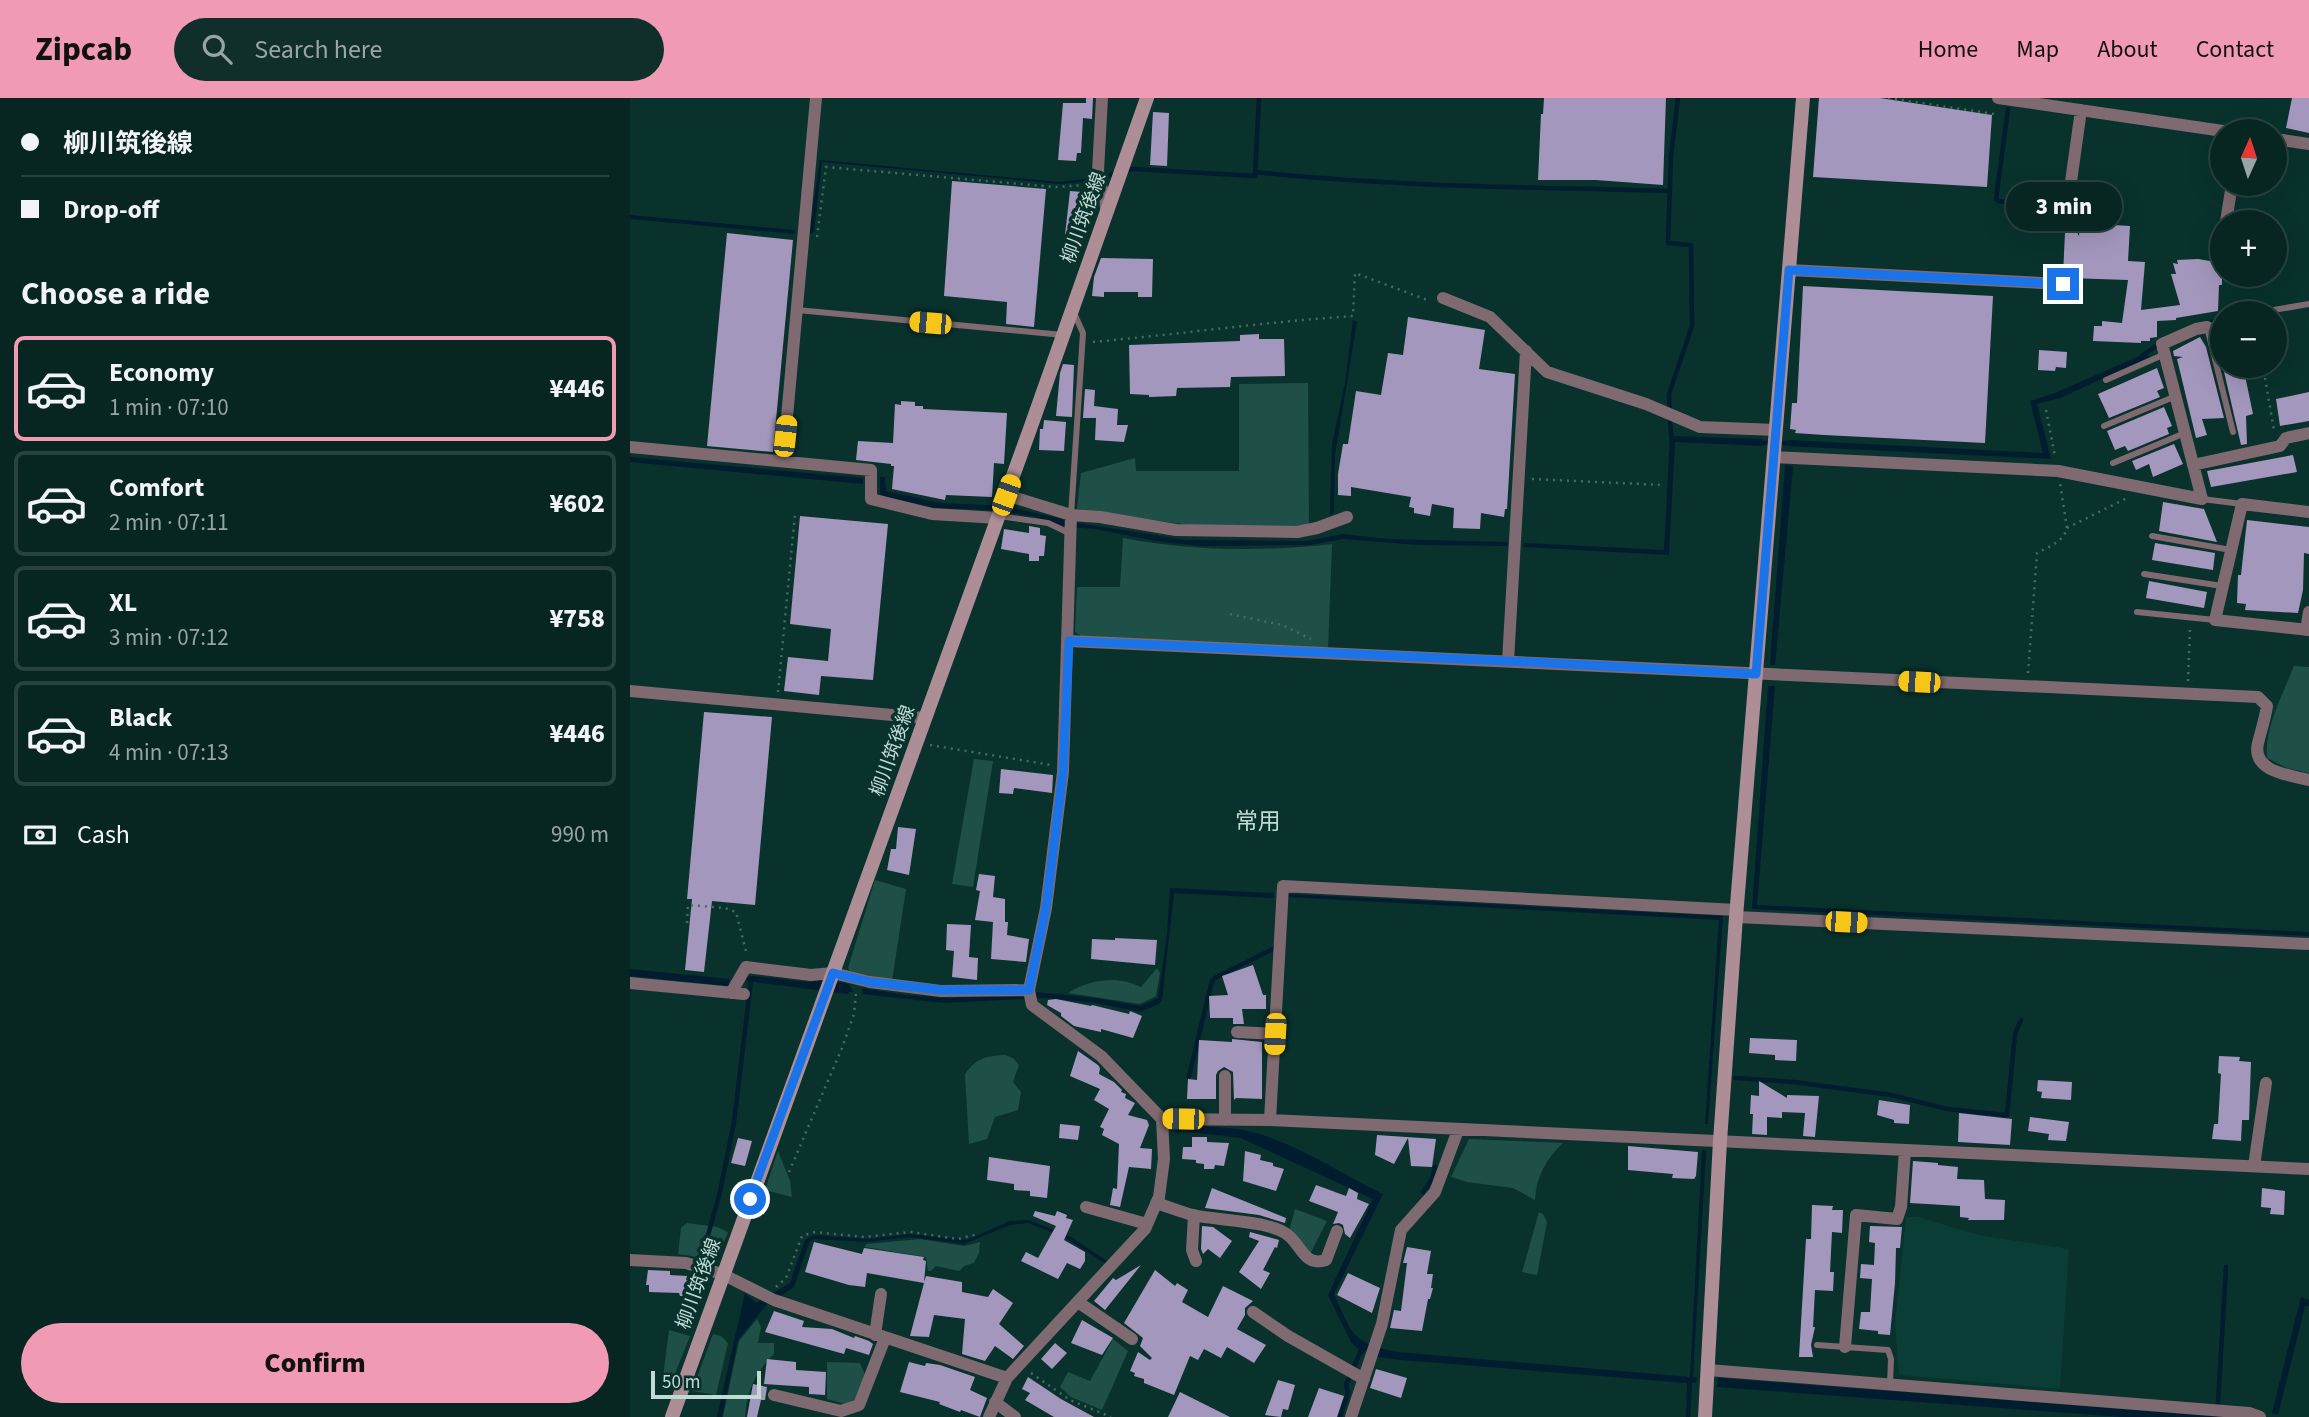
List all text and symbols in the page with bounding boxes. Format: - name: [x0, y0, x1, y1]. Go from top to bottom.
- search box: [174, 18, 664, 81]
- text: Zipcab: [35, 26, 132, 73]
- icon: search: [198, 30, 236, 68]
- text: Search here: [254, 31, 382, 68]
- text: Home: [1918, 32, 1978, 67]
- text: Map: [2016, 32, 2059, 67]
- text: About: [2097, 32, 2158, 67]
- text: Contact: [2196, 32, 2274, 67]
- north arrow: [2210, 119, 2287, 196]
- map controls: [2210, 119, 2287, 378]
- text: 柳川筑後線: [63, 125, 193, 162]
- street label: 柳川筑後線: [1055, 169, 1113, 267]
- callout: 3 min: [2005, 183, 2121, 232]
- text: 3 min: [2036, 190, 2092, 223]
- text: Drop-off: [63, 191, 159, 228]
- button: +: [2210, 210, 2287, 287]
- route end: [2047, 268, 2079, 300]
- text: Choose a ride: [21, 271, 210, 317]
- button: −: [2210, 301, 2287, 378]
- car: [909, 311, 952, 335]
- text: Economy: [109, 354, 214, 391]
- icon: car: [25, 357, 88, 420]
- text: ¥446: [549, 370, 605, 407]
- text: 1 min · 07:10: [109, 391, 229, 424]
- car: [773, 414, 798, 458]
- text: Comfort: [109, 469, 204, 506]
- icon: car: [25, 472, 88, 535]
- car: [989, 472, 1024, 518]
- text: ¥602: [549, 485, 605, 522]
- text: 2 min · 07:11: [109, 506, 229, 539]
- text: XL: [109, 584, 137, 621]
- icon: car: [25, 587, 88, 650]
- text: ¥758: [549, 600, 605, 637]
- text: 3 min · 07:12: [109, 621, 229, 654]
- car: [1898, 670, 1941, 694]
- text: Black: [109, 699, 172, 736]
- icon: car: [25, 702, 88, 765]
- street label: 柳川筑後線: [864, 702, 922, 800]
- text: ¥446: [549, 715, 605, 752]
- text: 4 min · 07:13: [109, 736, 229, 769]
- district label: 常用: [1235, 805, 1281, 838]
- icon: cash: [21, 816, 59, 854]
- text: Cash: [77, 816, 130, 853]
- text: 990 m: [551, 818, 609, 851]
- car: [1825, 910, 1868, 934]
- car: [1264, 1012, 1287, 1056]
- car: [1162, 1108, 1205, 1130]
- route start: [734, 1183, 766, 1215]
- street label: 柳川筑後線: [670, 1235, 728, 1333]
- button: Confirm: [21, 1323, 609, 1403]
- scale bar: [651, 1368, 761, 1400]
- text: 50 m: [662, 1369, 700, 1396]

